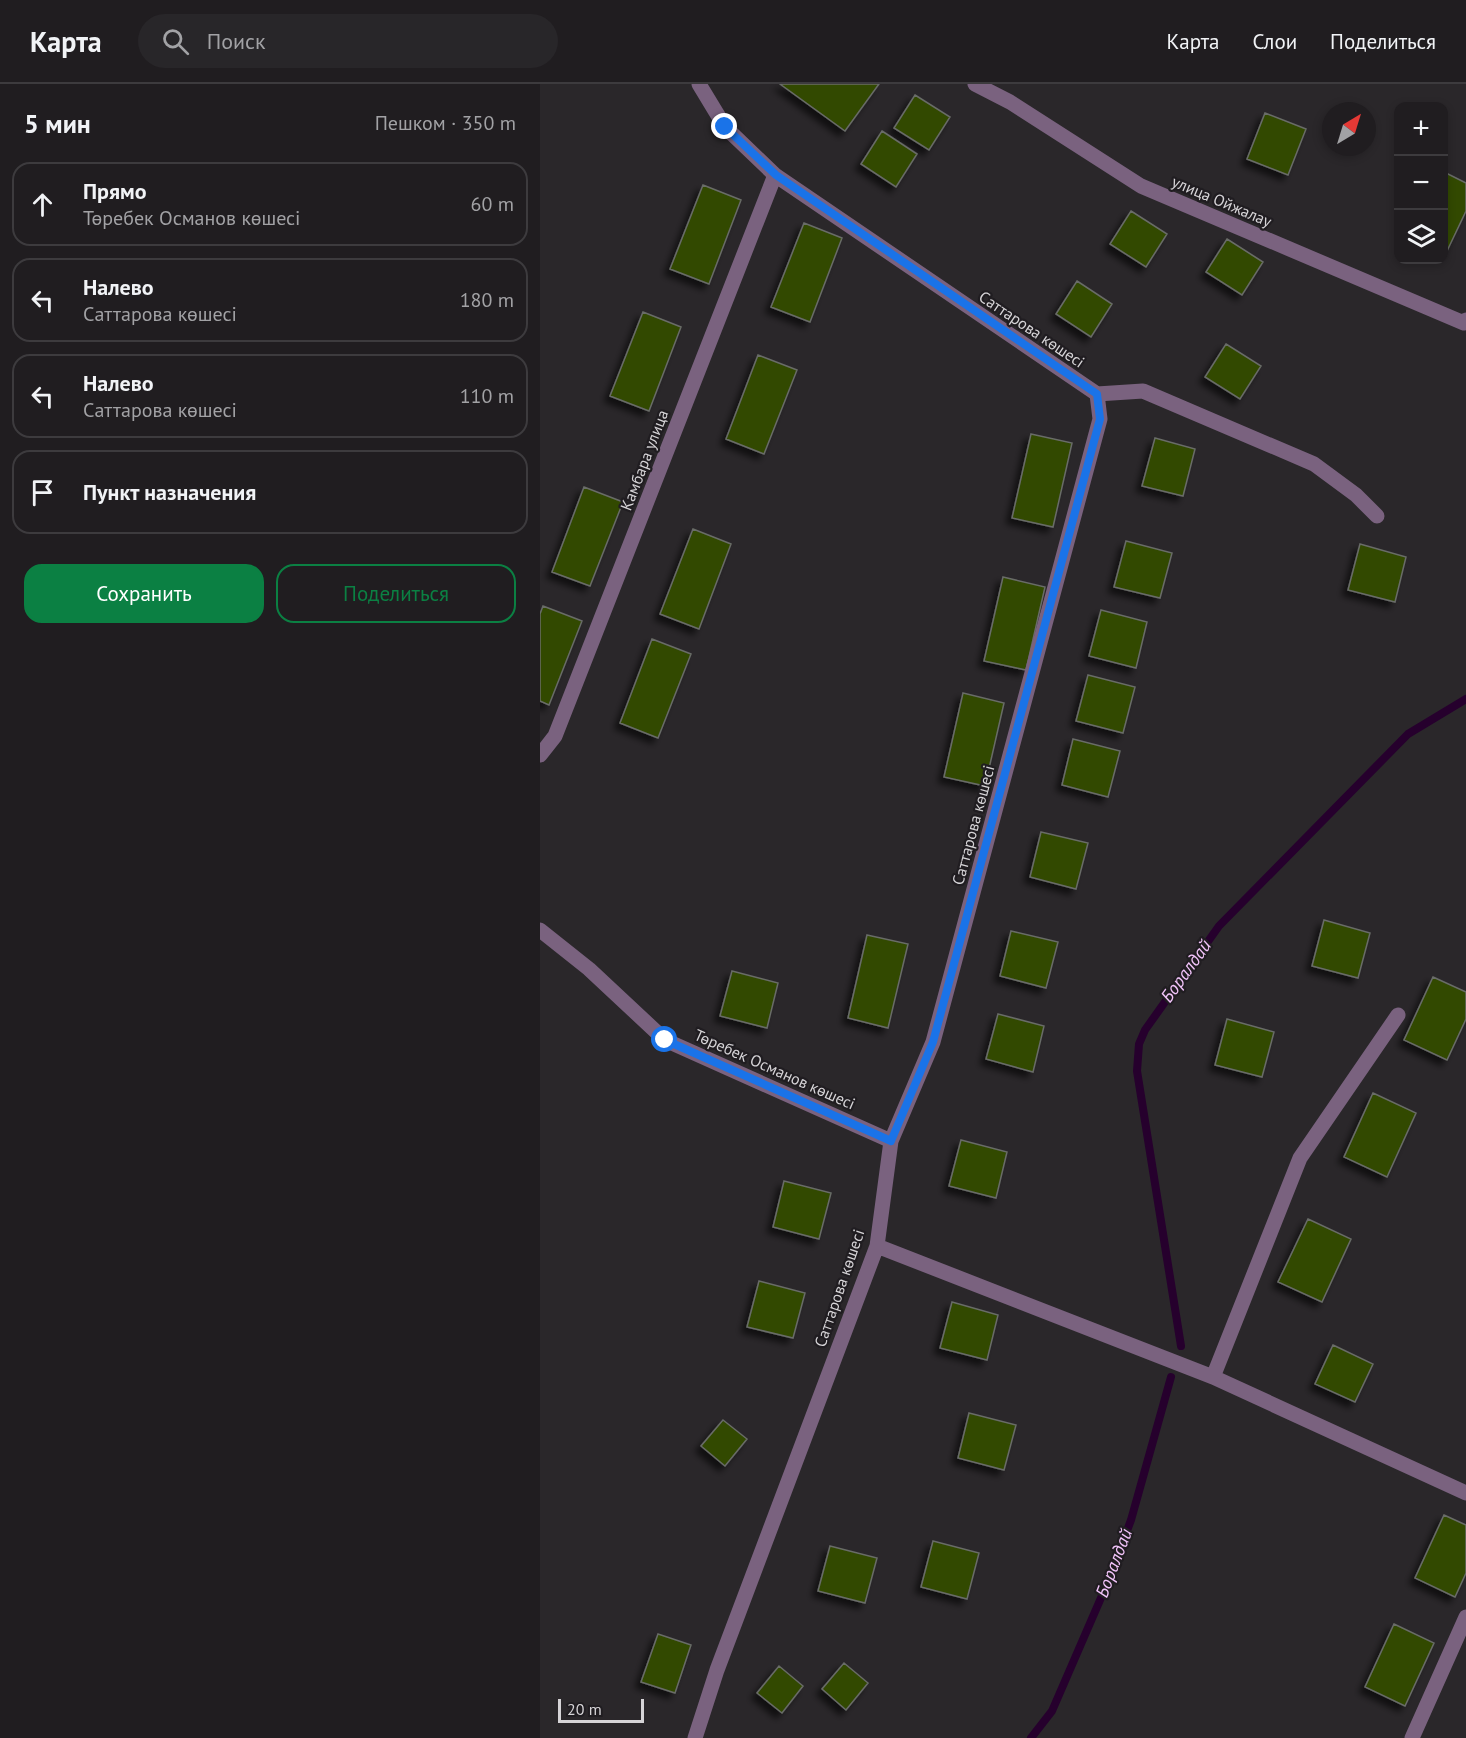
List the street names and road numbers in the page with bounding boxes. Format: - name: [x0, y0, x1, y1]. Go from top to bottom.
- street label: улица Ойжалау: [1169, 171, 1275, 231]
- street label: Саттарова көшесі: [975, 286, 1089, 372]
- street label: Камбара улица: [616, 407, 672, 513]
- street label: Саттарова көшесі: [947, 763, 999, 887]
- street label: Төребек Османов көшесі: [691, 1024, 859, 1114]
- street label: Саттарова көшесі: [810, 1227, 868, 1349]

